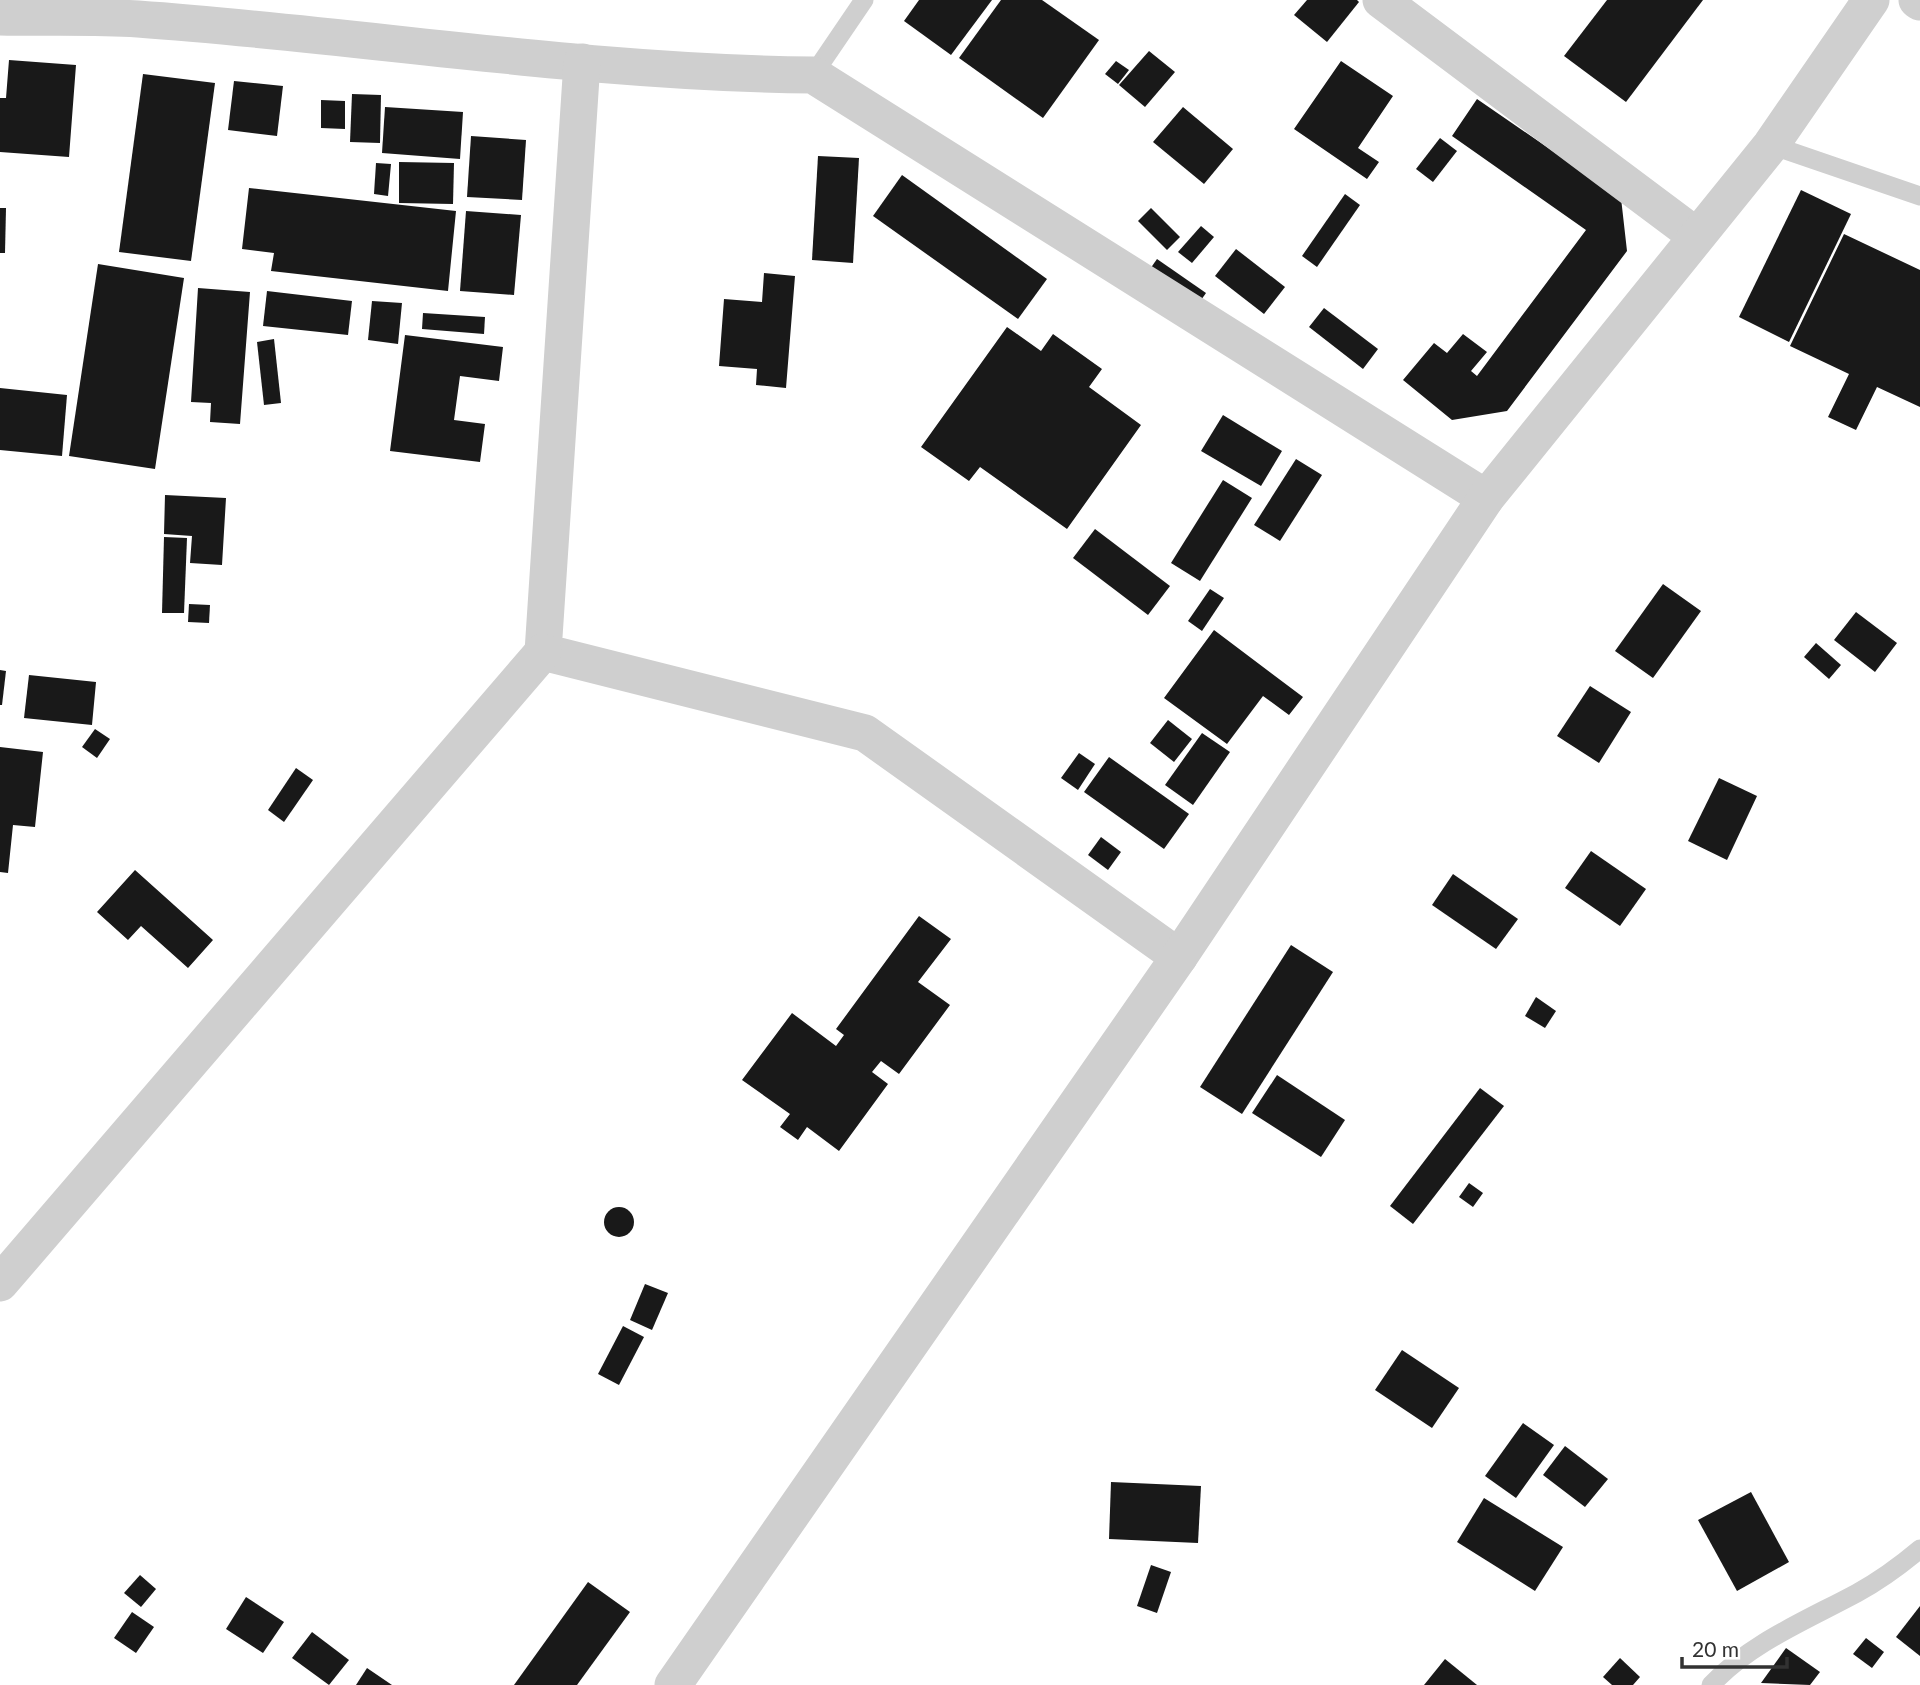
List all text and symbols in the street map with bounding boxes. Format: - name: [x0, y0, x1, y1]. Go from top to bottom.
- scale bar: [1682, 1626, 1787, 1670]
- text: 20 m: [1692, 1636, 1739, 1661]

